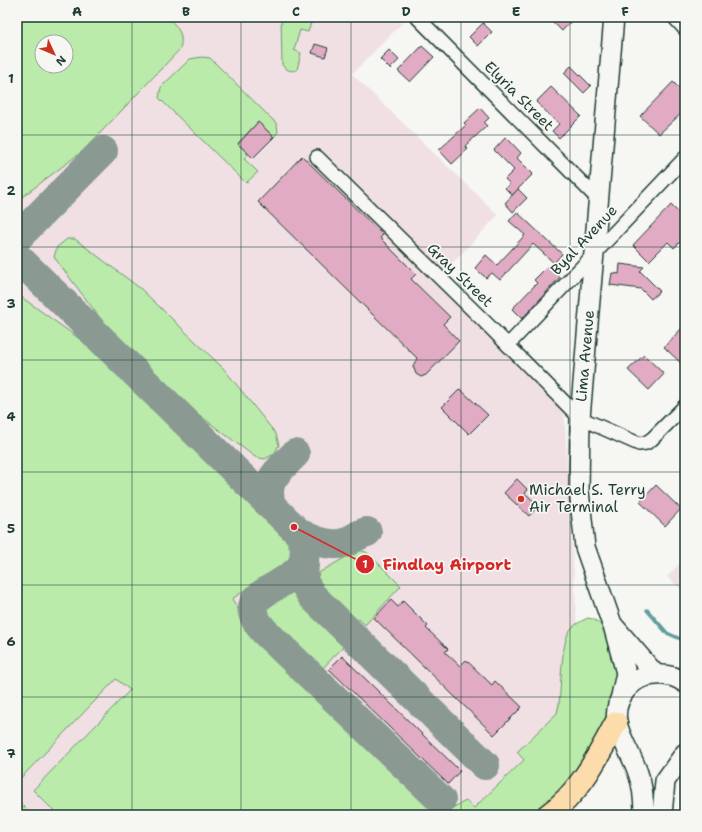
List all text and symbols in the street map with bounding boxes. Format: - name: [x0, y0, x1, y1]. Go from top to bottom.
- text: A: [72, 3, 82, 20]
- text: B: [182, 3, 190, 20]
- text: C: [292, 3, 300, 20]
- text: D: [401, 3, 411, 20]
- text: E: [512, 3, 521, 20]
- text: F: [621, 3, 629, 20]
- north arrow: [34, 34, 74, 74]
- text: N: [52, 52, 69, 69]
- street label: Elyria Street: [480, 57, 558, 135]
- text: 1: [8, 70, 14, 87]
- text: 2: [6, 182, 16, 199]
- street label: Byal Avenue: [546, 201, 622, 279]
- street label: Gray Street: [423, 238, 497, 312]
- text: 3: [6, 295, 16, 312]
- street label: Lima Avenue: [571, 309, 599, 403]
- text: 4: [6, 408, 16, 425]
- place label: Michael S. Terry Air Terminal: [529, 480, 646, 517]
- marker: Michael S. Terry Air Terminal: [516, 494, 526, 504]
- text: 5: [7, 520, 15, 537]
- callout: Findlay Airport: [355, 550, 520, 578]
- text: Findlay Airport: [383, 554, 512, 575]
- text: 1: [362, 556, 368, 572]
- text: 6: [6, 633, 16, 650]
- text: 7: [6, 745, 16, 762]

